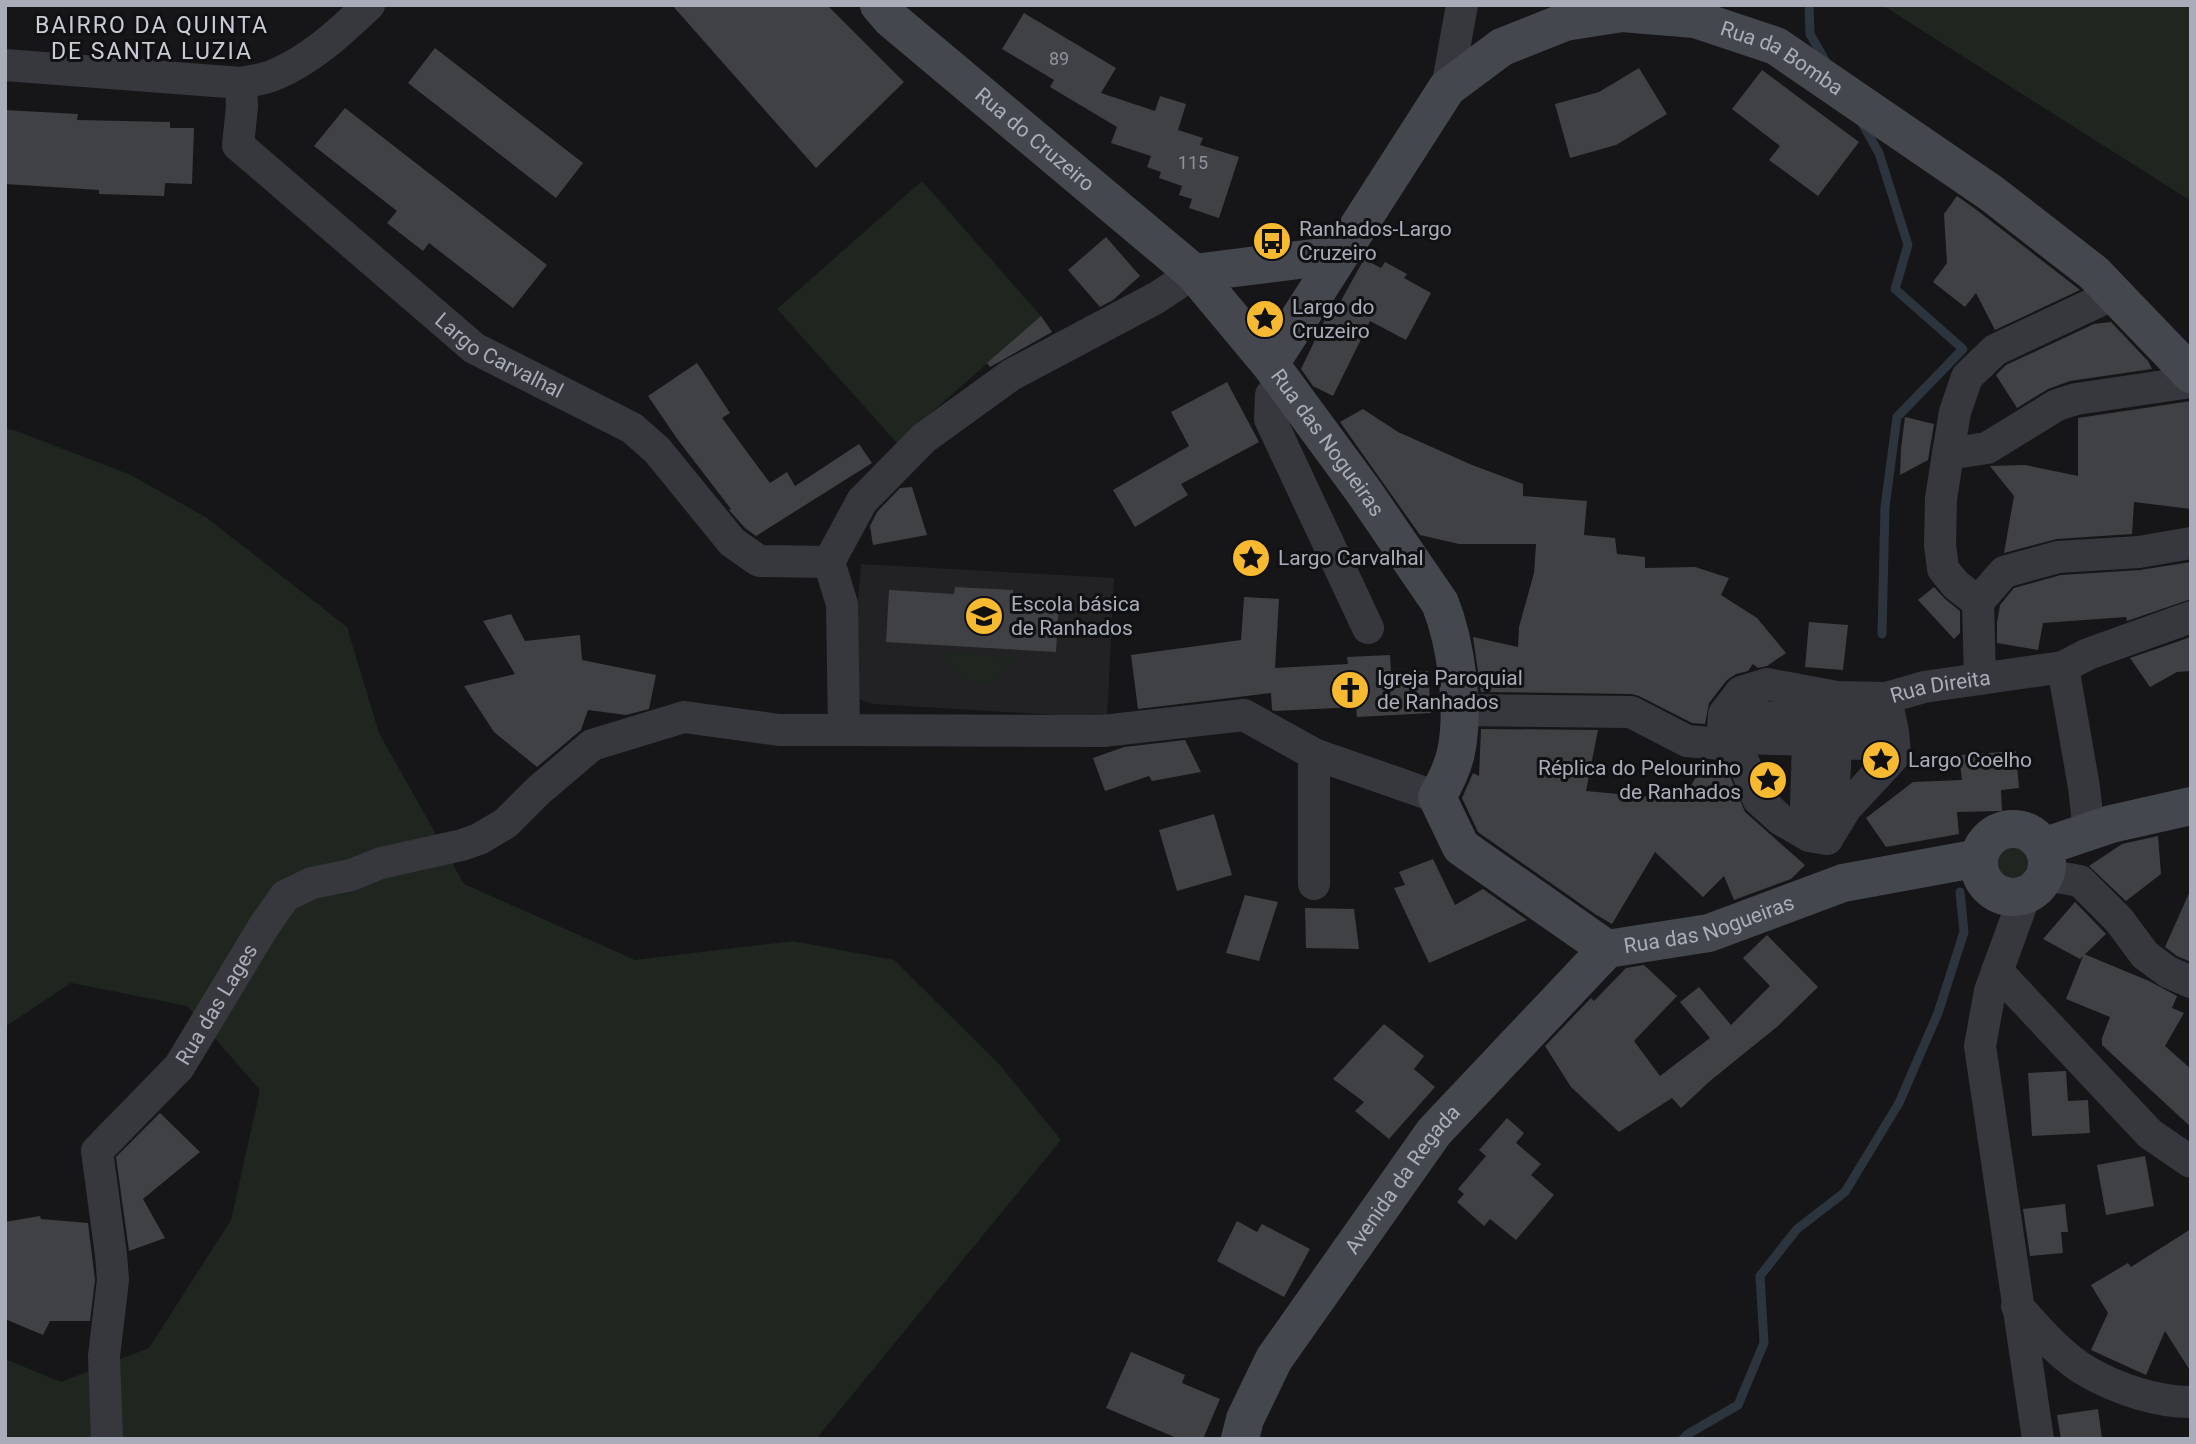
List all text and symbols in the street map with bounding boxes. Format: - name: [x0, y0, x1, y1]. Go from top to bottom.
- district label: BAIRRO DA QUINTA DE SANTA LUZIA: [35, 12, 269, 65]
- street label: Rua da Bomba: [1717, 16, 1848, 100]
- house number: 89: [1049, 48, 1069, 69]
- street label: Rua do Cruzeiro: [970, 83, 1099, 196]
- house number: 115: [1178, 152, 1208, 173]
- place label: Ranhados-Largo Cruzeiro: [1299, 217, 1452, 265]
- bus stop icon: Ranhados-Largo Cruzeiro: [1251, 220, 1293, 262]
- place label: Largo do Cruzeiro: [1292, 295, 1374, 343]
- place icon: Largo do Cruzeiro: [1244, 298, 1286, 340]
- street label: Largo Carvalhal: [430, 308, 567, 403]
- street label: Rua das Nogueiras: [1266, 365, 1389, 521]
- place icon: Largo Carvalhal: [1230, 537, 1272, 579]
- place label: Largo Carvalhal: [1278, 546, 1424, 570]
- place label: Escola básica de Ranhados: [1011, 592, 1140, 640]
- school or university icon: Escola básica de Ranhados: [963, 595, 1005, 637]
- place label: Igreja Paroquial de Ranhados: [1377, 666, 1523, 714]
- street label: Rua Direita: [1887, 666, 1992, 708]
- church icon: Igreja Paroquial de Ranhados: [1329, 669, 1371, 711]
- place icon: Largo Coelho: [1860, 739, 1902, 781]
- place label: Largo Coelho: [1908, 748, 2032, 772]
- place label: Réplica do Pelourinho de Ranhados: [1538, 756, 1741, 804]
- place icon: Réplica do Pelourinho de Ranhados: [1747, 759, 1789, 801]
- street label: Rua das Nogueiras: [1622, 890, 1797, 958]
- street label: Rua das Lages: [171, 940, 262, 1069]
- street label: Avenida da Regada: [1340, 1100, 1465, 1259]

